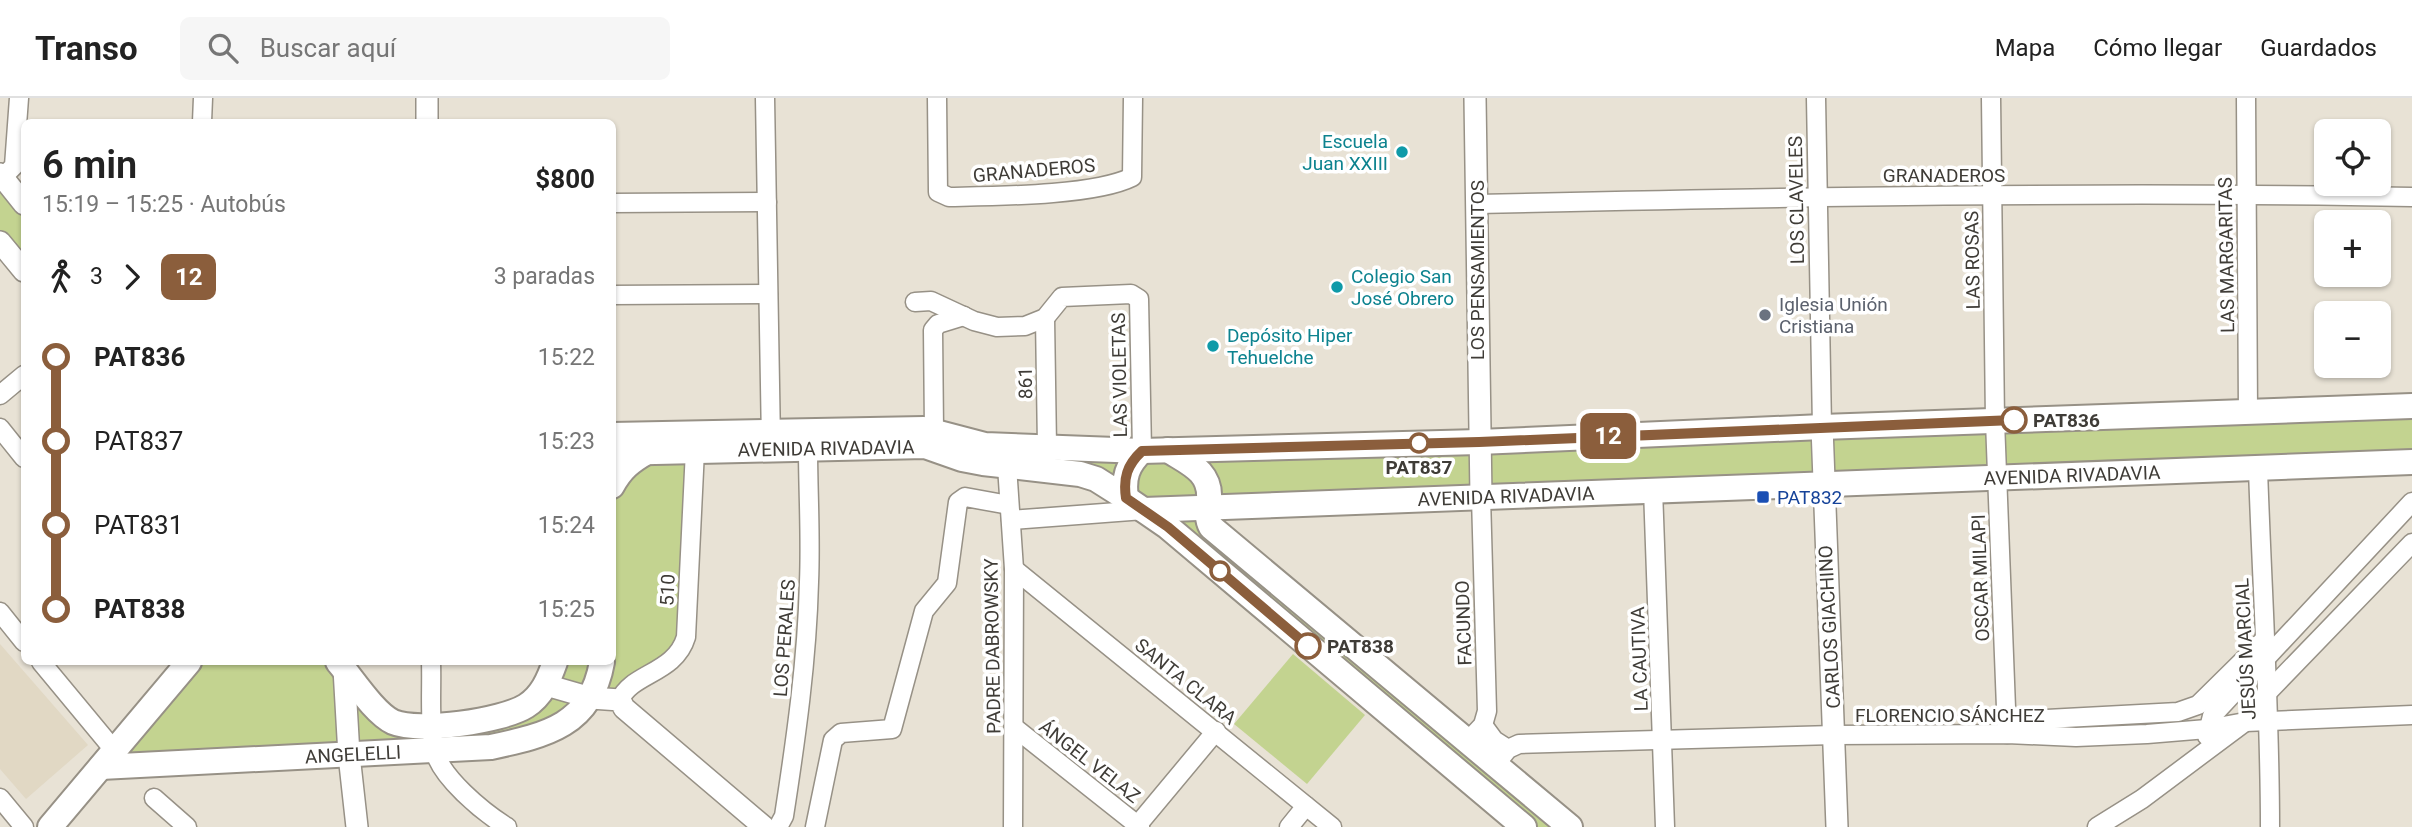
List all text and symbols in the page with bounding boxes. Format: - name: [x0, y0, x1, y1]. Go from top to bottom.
- search box: [180, 17, 670, 80]
- text: Transo: [35, 29, 138, 68]
- icon: search: [204, 29, 242, 67]
- text: Buscar aquí: [260, 33, 396, 63]
- text: Mapa: [1995, 34, 2055, 62]
- text: Cómo llegar: [2093, 34, 2222, 62]
- text: Guardados: [2260, 34, 2377, 62]
- map controls: [2314, 119, 2391, 378]
- button: locate: [2314, 119, 2391, 196]
- place label: Escuela Juan XXIII: [1302, 130, 1388, 175]
- street label: LOS CLAVELES: [1784, 136, 1809, 264]
- text: 6 min: [42, 143, 137, 187]
- marker: Escuela Juan XXIII: [1394, 144, 1410, 160]
- street label: GRANADEROS: [972, 154, 1096, 187]
- text: $800: [535, 164, 595, 194]
- street label: GRANADEROS: [1883, 164, 2005, 187]
- street label: LAS MARGARITAS: [2214, 177, 2239, 333]
- street label: LOS PENSAMIENTOS: [1466, 180, 1489, 360]
- text: 15:19 – 15:25 · Autobús: [42, 191, 286, 218]
- button: +: [2314, 210, 2391, 287]
- street label: LAS ROSAS: [1960, 211, 1985, 309]
- icon: walk: [42, 258, 80, 296]
- icon: forward: [113, 258, 151, 296]
- text: 3: [90, 263, 103, 290]
- text: 12: [175, 263, 202, 291]
- text: 3 paradas: [494, 263, 595, 290]
- place label: Colegio San José Obrero: [1351, 265, 1454, 310]
- marker: Colegio San José Obrero: [1329, 279, 1345, 295]
- place label: Iglesia Unión Cristiana: [1779, 293, 1888, 338]
- button: −: [2314, 301, 2391, 378]
- marker: Iglesia Unión Cristiana: [1757, 307, 1773, 323]
- street label: LAS VIOLETAS: [1107, 312, 1132, 438]
- place label: Depósito Hiper Tehuelche: [1227, 324, 1353, 369]
- marker: Depósito Hiper Tehuelche: [1205, 338, 1221, 354]
- text: PAT836: [94, 342, 185, 372]
- text: 15:22: [538, 344, 595, 371]
- street label: 861: [1014, 367, 1037, 399]
- marker: PAT836: [2001, 407, 2027, 433]
- place label: PAT836: [2033, 409, 2100, 432]
- line badge: 12: [1576, 413, 1640, 459]
- text: 12: [1594, 422, 1622, 450]
- text: PAT837: [94, 426, 183, 456]
- text: 15:23: [538, 428, 595, 455]
- marker: PAT837: [1409, 433, 1429, 453]
- street label: AVENIDA RIVADAVIA: [737, 435, 915, 462]
- place label: PAT837: [1386, 456, 1453, 479]
- street label: AVENIDA RIVADAVIA: [1983, 461, 2161, 490]
- street label: AVENIDA RIVADAVIA: [1417, 482, 1595, 511]
- place label: PAT832: [1777, 486, 1842, 509]
- marker: PAT832: [1755, 489, 1771, 505]
- text: PAT831: [94, 510, 183, 540]
- text: 15:24: [538, 512, 595, 539]
- street label: OSCAR MILAPI: [1967, 514, 1994, 642]
- street label: CARLOS GIACHINO: [1814, 545, 1845, 709]
- street label: PADRE DABROWSKY: [979, 557, 1006, 734]
- unlabelled marker: [1210, 561, 1230, 581]
- street label: 510: [655, 573, 680, 607]
- street label: JESÚS MARCIAL: [2230, 577, 2261, 721]
- street label: LOS PERALES: [769, 578, 800, 698]
- street label: FACUNDO: [1451, 580, 1476, 666]
- text: PAT838: [94, 594, 185, 624]
- text: 15:25: [538, 596, 595, 623]
- street label: LA CAUTIVA: [1626, 606, 1653, 712]
- street label: SANTA CLARA: [1130, 633, 1242, 730]
- marker: PAT838: [1295, 633, 1321, 659]
- place label: PAT838: [1327, 635, 1394, 658]
- street label: FLORENCIO SÁNCHEZ: [1855, 704, 2045, 727]
- street label: ÁNGEL VELAZ: [1035, 715, 1145, 808]
- street label: ANGELELLI: [304, 740, 402, 769]

